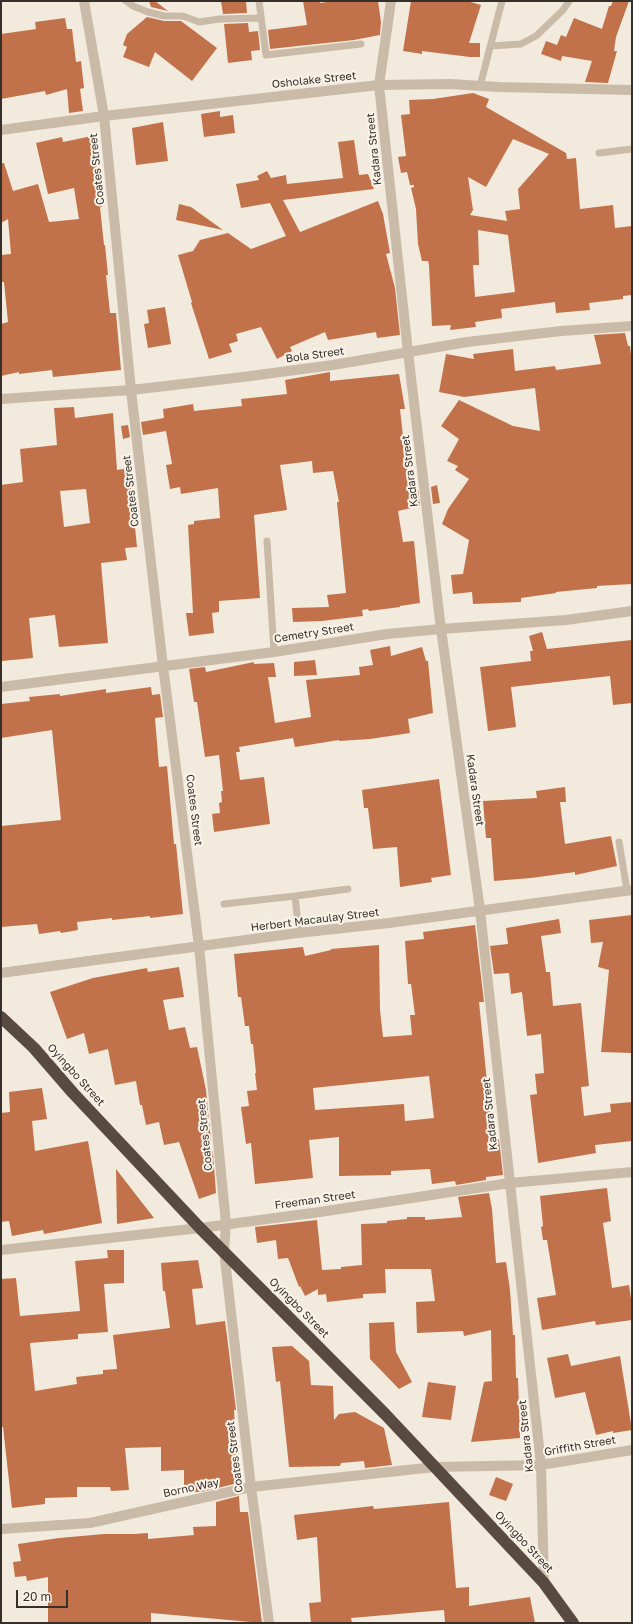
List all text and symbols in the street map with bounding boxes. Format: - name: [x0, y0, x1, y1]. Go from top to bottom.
- street label: Osholake Street: [271, 69, 357, 91]
- street label: Kadara Street: [364, 112, 384, 186]
- street label: Coates Street: [87, 132, 107, 206]
- street label: Bola Street: [285, 344, 345, 366]
- street label: Kadara Street: [399, 434, 421, 508]
- street label: Coates Street: [120, 454, 142, 528]
- street label: Cemetry Street: [273, 620, 355, 646]
- street label: Kadara Street: [463, 753, 487, 827]
- street label: Coates Street: [183, 773, 205, 847]
- street label: Herbert Macaulay Street: [250, 906, 380, 934]
- street label: Oyingbo Street: [45, 1041, 107, 1109]
- street label: Kadara Street: [480, 1077, 500, 1151]
- street label: Coates Street: [195, 1098, 215, 1172]
- street label: Freeman Street: [274, 1188, 356, 1212]
- street label: Oyingbo Street: [266, 1275, 332, 1341]
- street label: Kadara Street: [516, 1399, 536, 1473]
- street label: Coates Street: [224, 1420, 246, 1494]
- street label: Griffith Street: [543, 1433, 617, 1459]
- street label: Borno Way: [162, 1476, 220, 1500]
- street label: Oyingbo Street: [492, 1508, 556, 1576]
- scale bar: [18, 1582, 70, 1608]
- text: 20 m: [23, 1589, 51, 1604]

